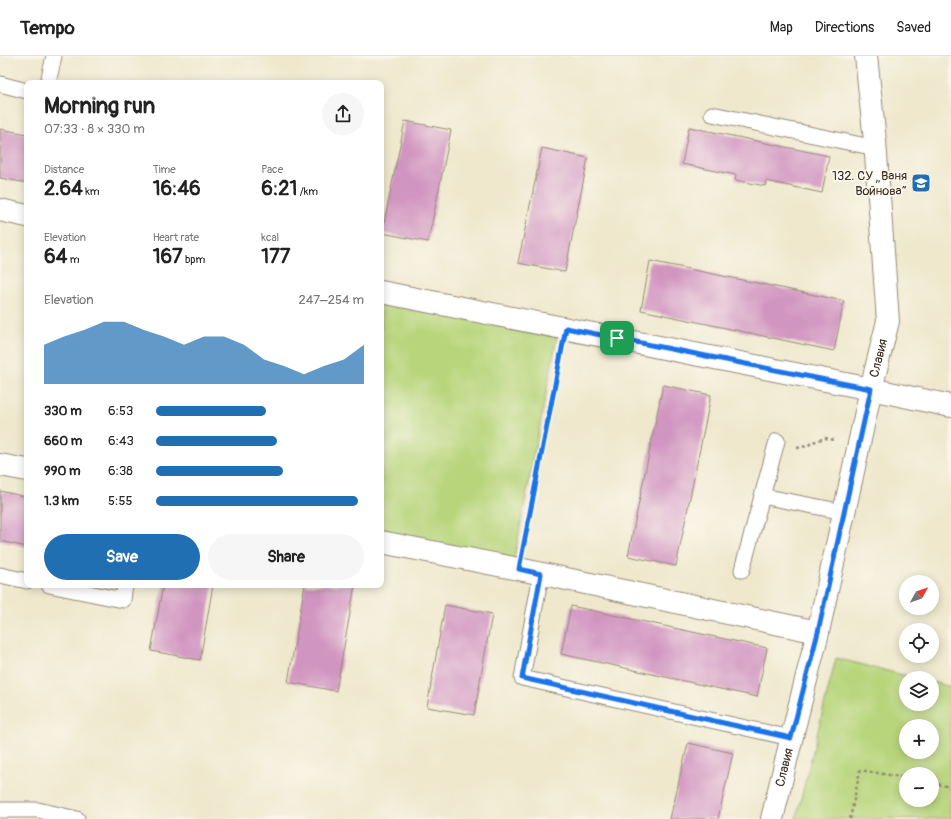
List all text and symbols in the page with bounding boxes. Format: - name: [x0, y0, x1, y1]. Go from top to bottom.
- text: Tempo: [20, 16, 75, 40]
- text: Map: [770, 19, 793, 36]
- text: Directions: [815, 19, 874, 36]
- text: Saved: [896, 19, 931, 36]
- text: Morning run: [44, 92, 155, 120]
- button: share: [322, 93, 364, 135]
- text: 07:33 · 8 × 330 m: [44, 121, 145, 137]
- text: Distance: [44, 163, 84, 176]
- text: Time: [153, 163, 176, 176]
- text: Pace: [261, 163, 283, 176]
- place label: 132. СУ „Ваня Войнова“: [832, 168, 907, 199]
- school or university icon: 132. СУ „Ваня Войнова“: [910, 172, 932, 194]
- text: 2.64: [44, 176, 83, 201]
- text: 16:46: [153, 176, 201, 201]
- text: 6:21: [261, 176, 297, 201]
- text: km: [83, 185, 100, 198]
- text: /km: [297, 185, 318, 198]
- text: Elevation: [44, 231, 86, 244]
- text: Heart rate: [153, 231, 199, 244]
- text: kcal: [261, 231, 279, 244]
- text: 64: [44, 244, 67, 269]
- text: 167: [153, 244, 183, 269]
- text: 177: [261, 244, 290, 269]
- text: m: [67, 253, 79, 266]
- text: bpm: [183, 253, 205, 266]
- text: Elevation: [44, 292, 94, 308]
- text: 247–254 m: [298, 292, 364, 308]
- pin: [600, 321, 634, 355]
- icon: arrive: [606, 327, 628, 349]
- street label: Славия: [866, 337, 891, 379]
- text: 330 m: [44, 403, 82, 419]
- text: 6:53: [108, 403, 133, 419]
- text: 660 m: [44, 433, 82, 449]
- text: 6:43: [108, 433, 134, 449]
- text: 990 m: [44, 463, 81, 479]
- text: 6:38: [108, 463, 133, 479]
- text: 1.3 km: [44, 493, 79, 509]
- text: 5:55: [108, 493, 133, 509]
- button: Save: [44, 534, 200, 580]
- button: Share: [208, 534, 364, 580]
- north arrow: [899, 575, 939, 615]
- map controls: [899, 575, 939, 807]
- button: locate: [899, 623, 939, 663]
- button: layers: [899, 671, 939, 711]
- button: +: [899, 719, 939, 759]
- street label: Славия: [772, 747, 797, 788]
- button: −: [899, 767, 939, 807]

